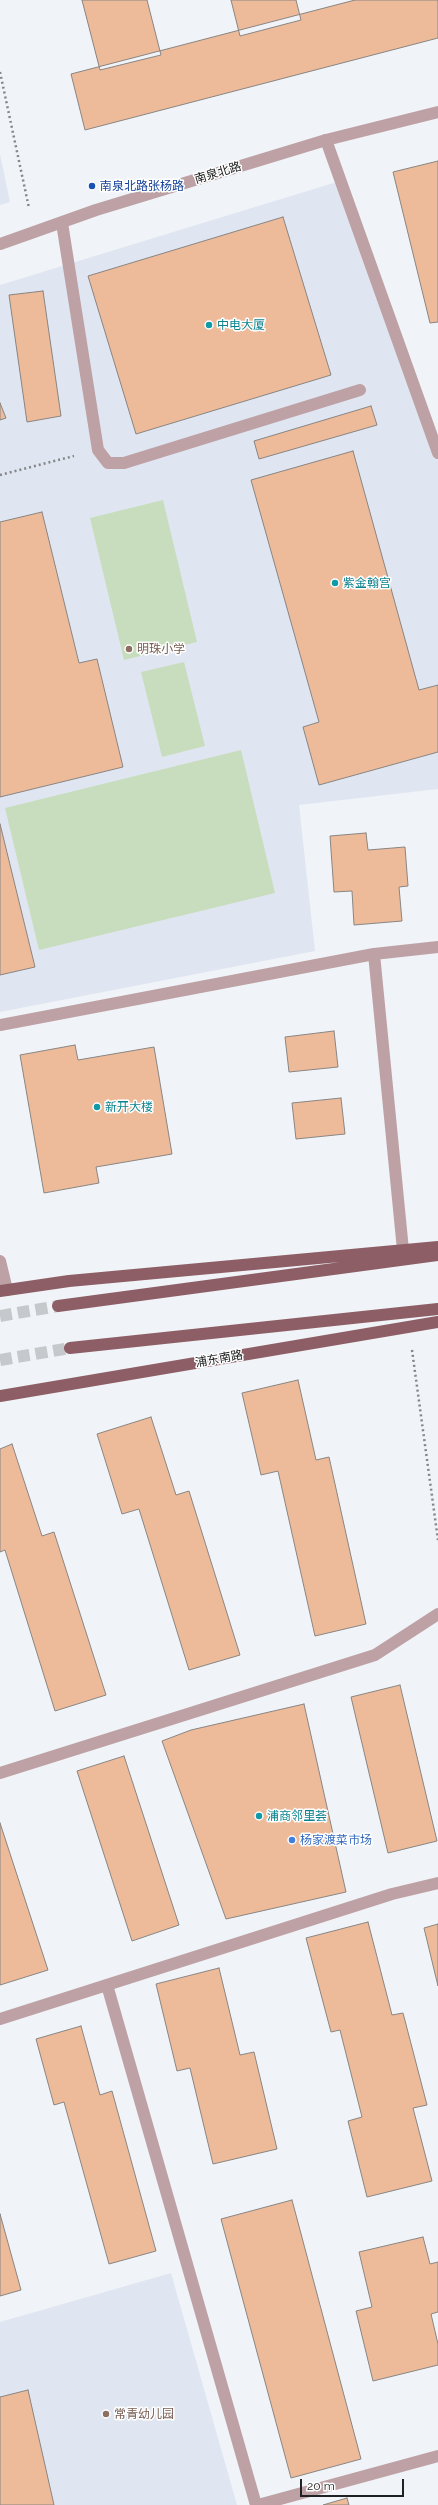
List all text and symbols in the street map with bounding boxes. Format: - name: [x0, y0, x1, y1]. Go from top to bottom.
- street label: 南泉北路: [193, 159, 243, 187]
- place label: 南泉北路张杨路: [100, 179, 184, 193]
- marker: 南泉北路张杨路: [87, 181, 97, 191]
- place label: 中电大厦: [217, 318, 265, 332]
- marker: 中电大厦: [204, 320, 214, 330]
- place label: 紫金翰宫: [343, 576, 391, 590]
- marker: 紫金翰宫: [330, 578, 340, 588]
- place label: 明珠小学: [137, 642, 185, 656]
- marker: 明珠小学: [124, 644, 134, 654]
- place label: 新开大楼: [105, 1100, 153, 1114]
- marker: 新开大楼: [92, 1102, 102, 1112]
- street label: 浦东南路: [194, 1348, 244, 1370]
- place label: 浦商邻里荟: [267, 1809, 327, 1823]
- marker: 浦商邻里荟: [254, 1811, 264, 1821]
- place label: 杨家渡菜市场: [300, 1833, 372, 1847]
- marker: 杨家渡菜市场: [287, 1835, 297, 1845]
- place label: 常青幼儿园: [114, 2407, 174, 2421]
- marker: 常青幼儿园: [101, 2409, 111, 2419]
- scale bar: [302, 2471, 406, 2497]
- text: 20 m: [307, 2479, 335, 2493]

